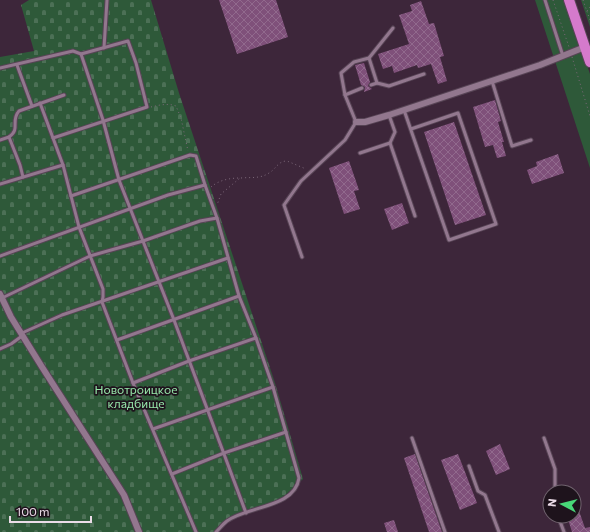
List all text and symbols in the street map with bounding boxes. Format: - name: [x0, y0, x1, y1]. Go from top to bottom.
- park label: Новотроицкое кладбище: [95, 382, 177, 410]
- north arrow: [542, 484, 582, 524]
- scale bar: [10, 498, 91, 524]
- text: N: [545, 498, 559, 508]
- text: 100 m: [16, 504, 50, 518]

